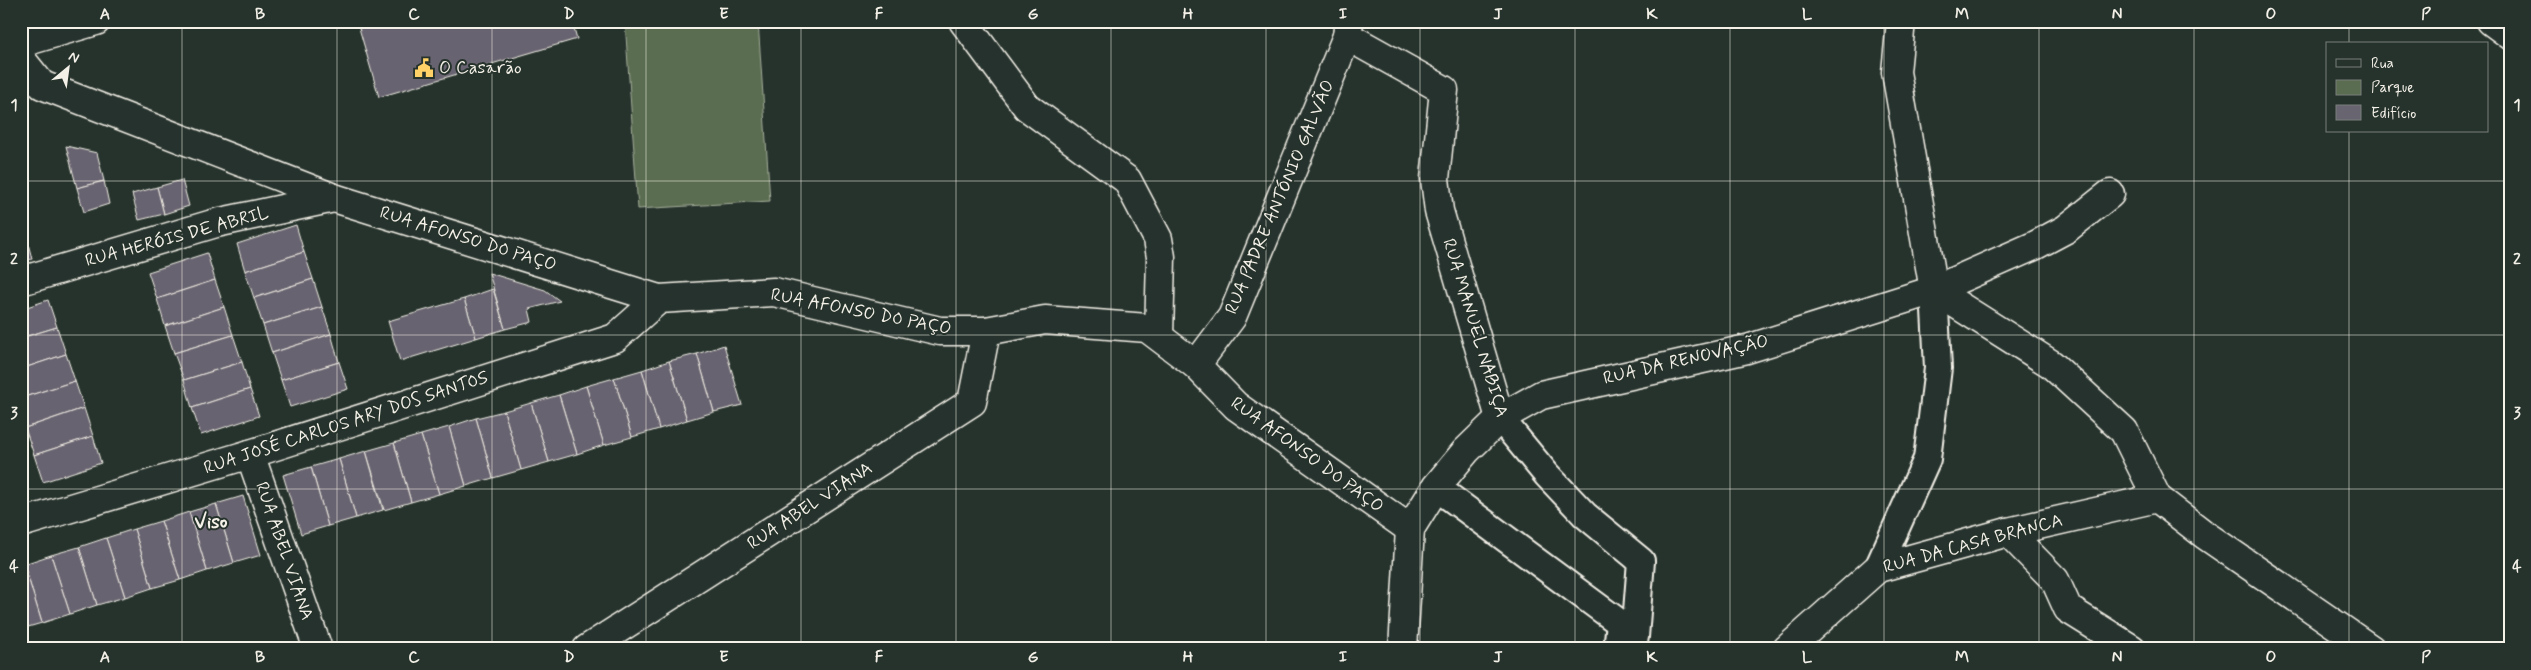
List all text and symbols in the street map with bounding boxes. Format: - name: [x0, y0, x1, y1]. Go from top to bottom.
- text: A: [100, 4, 110, 25]
- text: B: [255, 4, 265, 25]
- text: C: [408, 4, 420, 25]
- text: D: [563, 4, 575, 25]
- text: E: [719, 4, 729, 25]
- text: F: [875, 4, 884, 25]
- text: G: [1028, 4, 1039, 25]
- text: H: [1183, 4, 1194, 25]
- text: I: [1339, 4, 1348, 25]
- text: J: [1493, 4, 1503, 25]
- text: K: [1646, 4, 1658, 25]
- text: L: [1802, 4, 1813, 25]
- text: M: [1955, 4, 1969, 25]
- text: N: [2112, 4, 2122, 25]
- text: O: [2266, 4, 2277, 25]
- text: P: [2421, 4, 2431, 25]
- north arrow: [42, 42, 92, 92]
- legend: [2326, 42, 2488, 132]
- text: N: [65, 47, 82, 68]
- text: Rua: [2371, 54, 2394, 74]
- place label: O Casarão: [439, 56, 522, 80]
- public building icon: O Casarão: [413, 57, 435, 79]
- street label: RUA PADRE ANTÓNIO GALVÃO: [1220, 76, 1340, 318]
- text: Parque: [2371, 78, 2414, 98]
- text: 1: [10, 95, 18, 116]
- text: 1: [2513, 95, 2521, 116]
- text: Edifício: [2371, 104, 2416, 124]
- street label: RUA HERÓIS DE ABRIL: [83, 201, 272, 273]
- street label: RUA AFONSO DO PAÇO: [377, 201, 559, 277]
- street label: RUA MANUEL NABIÇA: [1436, 236, 1514, 420]
- text: 2: [10, 249, 18, 270]
- text: 2: [2513, 249, 2521, 270]
- street label: RUA AFONSO DO PAÇO: [769, 283, 953, 341]
- street label: RUA DA RENOVAÇÃO: [1601, 329, 1771, 391]
- street label: RUA JOSÉ CARLOS ARY DOS SANTOS: [201, 366, 491, 480]
- street label: RUA AFONSO DO PAÇO: [1226, 391, 1388, 519]
- text: 3: [10, 403, 18, 424]
- text: 3: [2513, 403, 2521, 424]
- street label: RUA ABEL VIANA: [743, 456, 877, 556]
- street label: RUA ABEL VIANA: [249, 479, 319, 623]
- street label: RUA DA CASA BRANCA: [1881, 508, 2065, 580]
- district label: Viso: [195, 510, 228, 535]
- text: 4: [9, 556, 19, 577]
- text: 4: [2512, 556, 2522, 577]
- text: A: [100, 647, 110, 668]
- text: B: [255, 647, 265, 668]
- text: C: [408, 647, 420, 668]
- text: D: [563, 647, 575, 668]
- text: E: [719, 647, 729, 668]
- text: F: [875, 647, 884, 668]
- text: G: [1028, 647, 1039, 668]
- text: H: [1183, 647, 1194, 668]
- text: I: [1339, 647, 1348, 668]
- text: J: [1493, 647, 1503, 668]
- text: K: [1646, 647, 1658, 668]
- text: L: [1802, 647, 1813, 668]
- text: M: [1955, 647, 1969, 668]
- text: N: [2112, 647, 2122, 668]
- text: O: [2266, 647, 2277, 668]
- text: P: [2421, 647, 2431, 668]

